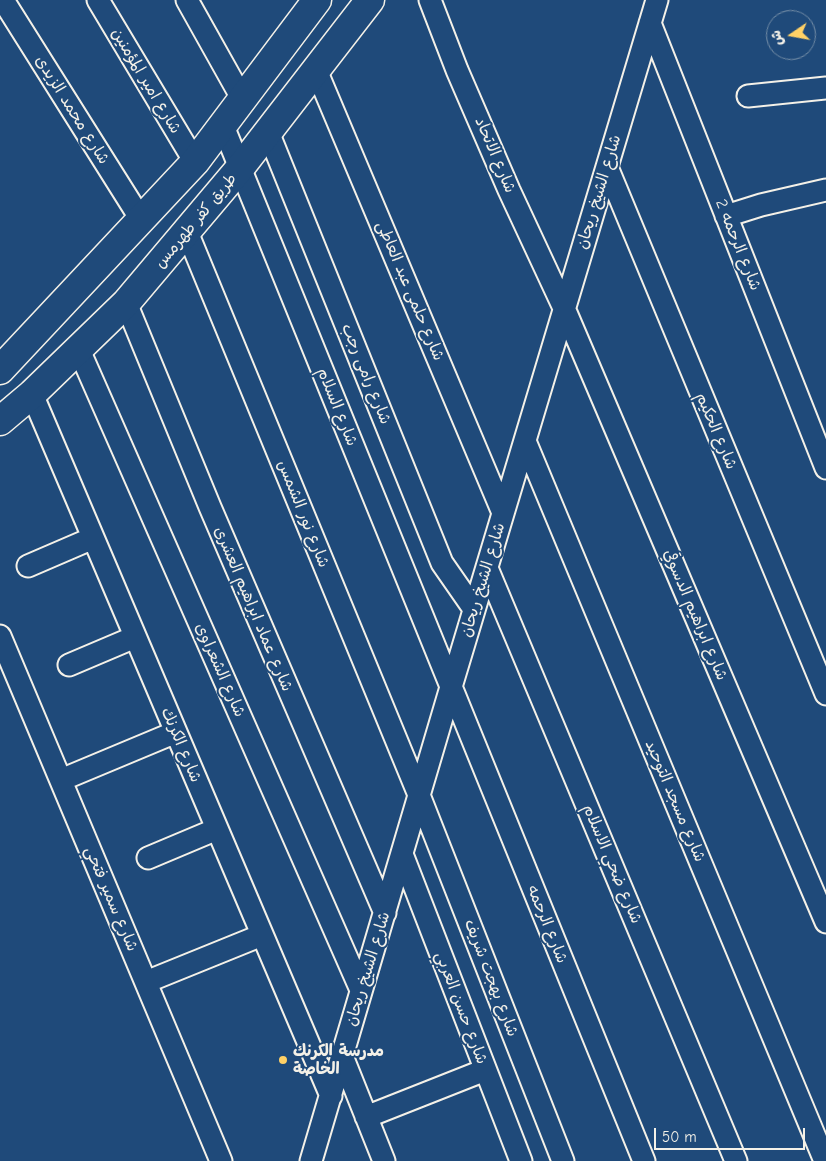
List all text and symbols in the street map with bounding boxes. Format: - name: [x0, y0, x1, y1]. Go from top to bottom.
- north arrow: [766, 10, 816, 60]
- street label: شارع امير المؤمنين: [107, 25, 185, 137]
- text: ش: [767, 29, 787, 47]
- street label: شارع محمد الزيدى: [31, 52, 113, 168]
- street label: شارع الاتحاد: [470, 114, 520, 196]
- street label: شارع الشيخ ريحان: [572, 133, 626, 251]
- street label: طريق كفر طهرمس: [151, 170, 241, 272]
- street label: شارع الرحمه 2: [711, 197, 765, 293]
- street label: شارع حلمى عبد العاطى: [372, 218, 448, 364]
- street label: شارع رامى رجب: [337, 321, 395, 427]
- street label: شارع السلام: [313, 365, 361, 449]
- street label: شارع الحكيم: [691, 390, 741, 472]
- street label: شارع نور الشمس: [273, 458, 333, 570]
- street label: شارع الشيخ ريحان: [456, 521, 510, 639]
- street label: شارع عماد ابراهيم العشرى: [210, 524, 296, 694]
- street label: شارع ابراهيم الدسوقي: [659, 547, 731, 683]
- street label: شارع الشعراوى: [191, 620, 249, 720]
- street label: شارع الكرنك: [157, 705, 205, 785]
- street label: شارع مسجد التوحيد: [641, 737, 709, 865]
- street label: شارع ضحي الاسلام: [578, 801, 646, 927]
- street label: شارع سمير فتحي: [80, 844, 142, 954]
- street label: شارع الرحمه: [523, 882, 571, 966]
- street label: شارع الشيخ ريحان: [341, 910, 395, 1028]
- street label: شارع بهجت شريف: [460, 917, 522, 1039]
- street label: شارع حسن العربي: [431, 949, 491, 1067]
- place label: مدرسة الكرنك الخاصة: [293, 1041, 384, 1079]
- marker: مدرسة الكرنك الخاصة: [277, 1054, 289, 1066]
- scale bar: [656, 1118, 807, 1150]
- text: 50 m: [662, 1128, 697, 1146]

